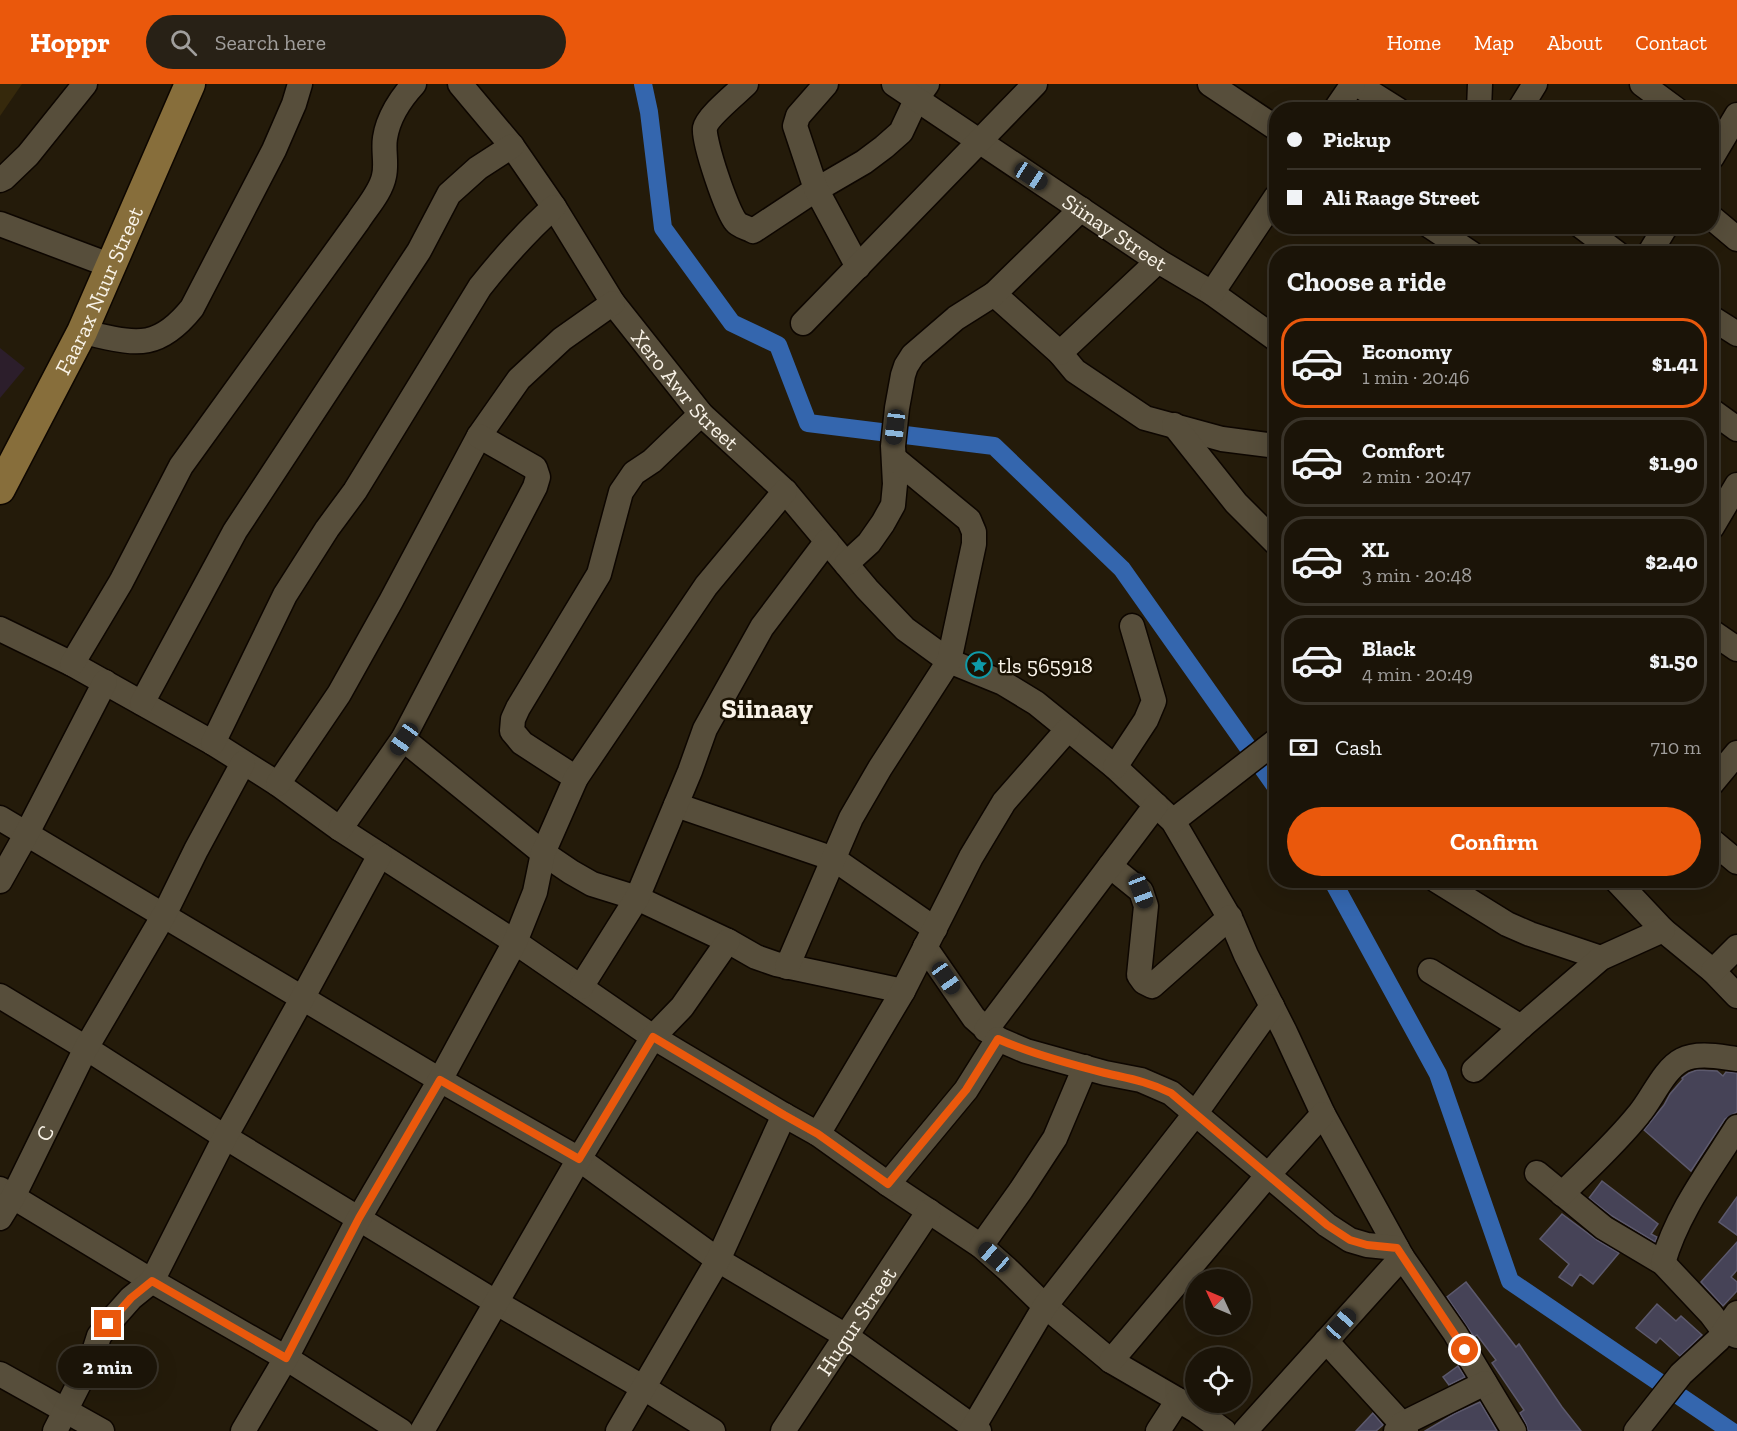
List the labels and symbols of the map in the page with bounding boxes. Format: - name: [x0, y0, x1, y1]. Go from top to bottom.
- car: [1011, 159, 1051, 193]
- street label: Siinay Street: [1057, 188, 1173, 278]
- street label: Faarax Nuur Street: [49, 202, 149, 379]
- street label: Xero Awr Street: [626, 325, 745, 457]
- car: [884, 408, 906, 446]
- place icon: tls 565918: [964, 650, 994, 680]
- place label: tls 565918: [998, 652, 1093, 679]
- district label: Siinaay: [721, 692, 813, 725]
- car: [386, 719, 422, 759]
- car: [1126, 871, 1156, 911]
- car: [928, 958, 964, 998]
- street label: C: [30, 1121, 60, 1146]
- car: [975, 1238, 1013, 1276]
- street label: Hugur Street: [811, 1261, 903, 1381]
- north arrow: [1185, 1269, 1251, 1335]
- car: [1322, 1305, 1360, 1343]
- route end: [94, 1310, 121, 1337]
- route start: [1451, 1336, 1478, 1363]
- callout: 2 min: [58, 1345, 158, 1387]

